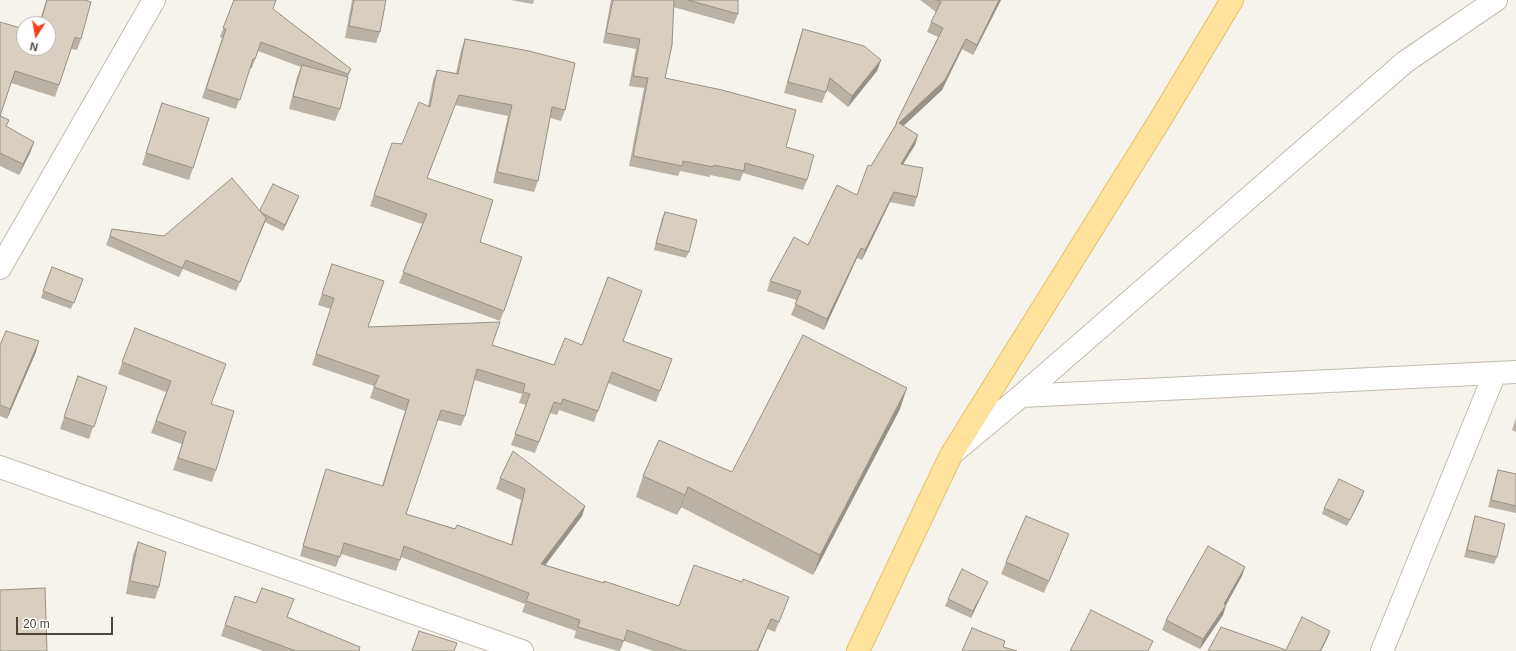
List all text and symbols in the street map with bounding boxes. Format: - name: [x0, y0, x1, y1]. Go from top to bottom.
- north arrow: [16, 16, 56, 56]
- text: N: [29, 40, 39, 53]
- scale bar: [18, 609, 115, 635]
- text: 20 m: [23, 617, 50, 631]

